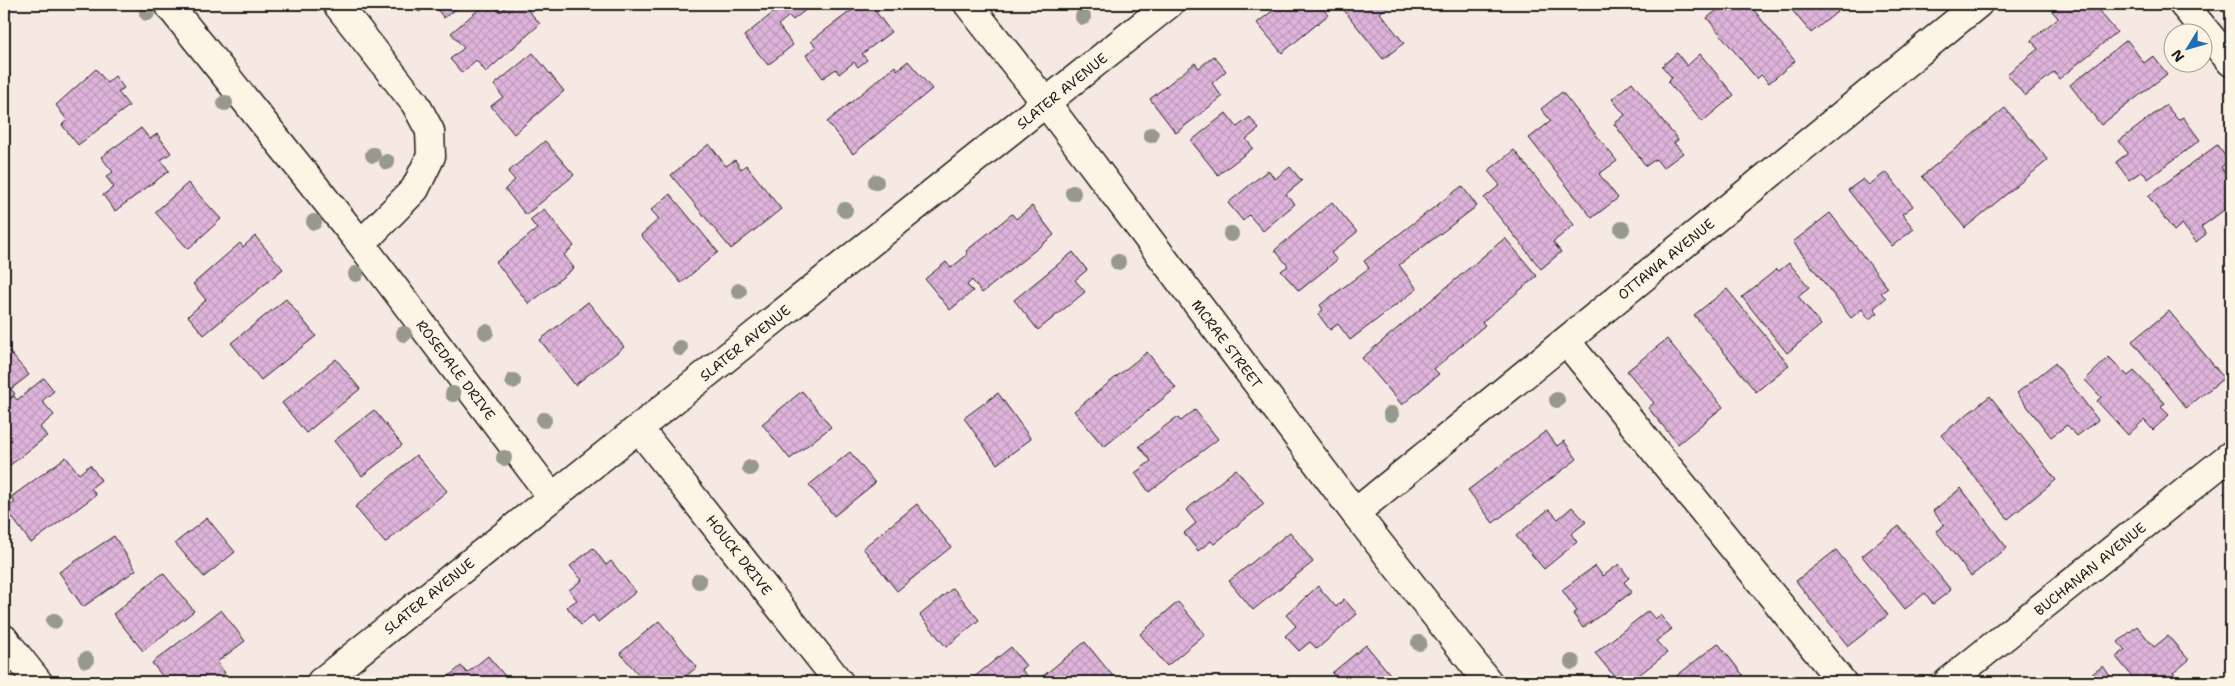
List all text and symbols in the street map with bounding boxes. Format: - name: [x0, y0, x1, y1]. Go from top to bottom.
- north arrow: [2162, 22, 2212, 72]
- text: N: [2167, 46, 2188, 66]
- street label: SLATER AVENUE: [1013, 49, 1111, 133]
- street label: OTTAWA AVENUE: [1614, 214, 1718, 304]
- street label: MCRAE STREET: [1188, 296, 1266, 392]
- street label: SLATER AVENUE: [696, 301, 794, 385]
- street label: ROSEDALE DRIVE: [412, 316, 500, 424]
- street label: HOUCK DRIVE: [702, 511, 776, 599]
- street label: BUCHANAN AVENUE: [2030, 518, 2150, 620]
- street label: SLATER AVENUE: [380, 554, 478, 638]

